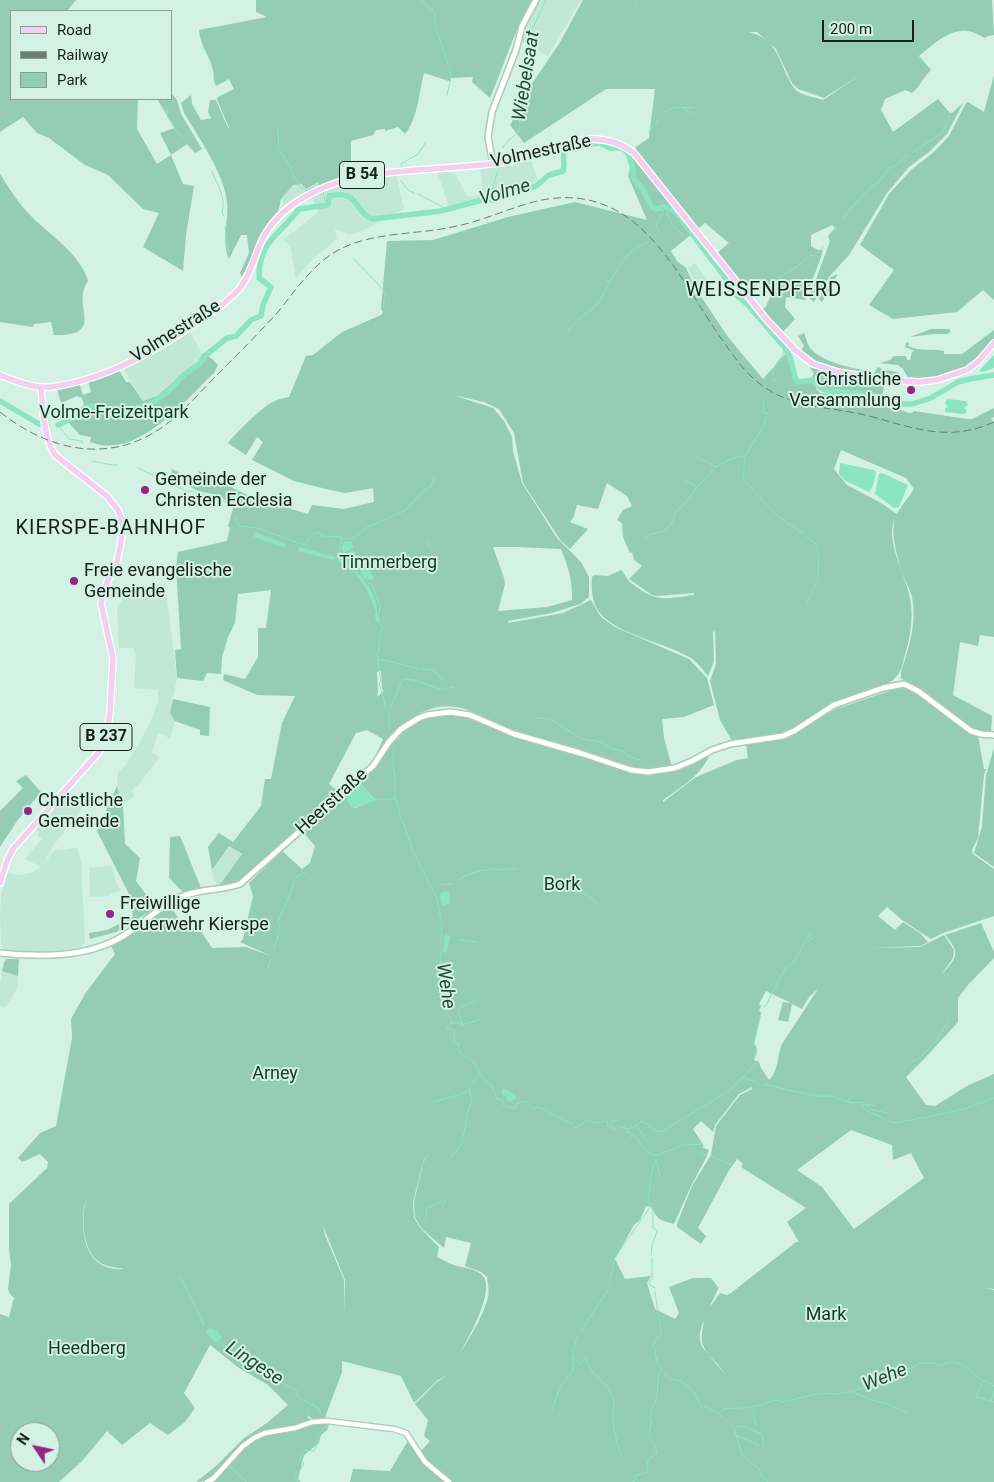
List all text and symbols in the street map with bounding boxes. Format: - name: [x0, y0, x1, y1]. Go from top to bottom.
- legend: [10, 10, 172, 100]
- scale bar: [824, 10, 916, 42]
- text: 200 m: [830, 20, 872, 38]
- text: Road: [57, 21, 91, 39]
- water label: Wiebelsaat: [509, 29, 545, 123]
- text: Railway: [57, 46, 108, 64]
- text: Park: [57, 71, 87, 89]
- street label: Volmestraße: [489, 131, 593, 173]
- road number: B 54: [340, 162, 384, 188]
- water label: Volme: [477, 175, 533, 211]
- district label: WEISSENPFERD: [684, 279, 844, 303]
- street label: Volmestraße: [127, 296, 225, 368]
- place label: Christliche Versammlung: [789, 369, 901, 412]
- marker: Christliche Versammlung: [905, 384, 917, 396]
- park label: Volme-Freizeitpark: [39, 402, 189, 424]
- place label: Gemeinde der Christen Ecclesia: [155, 469, 293, 512]
- marker: Gemeinde der Christen Ecclesia: [139, 484, 151, 496]
- district label: KIERSPE-BAHNHOF: [14, 517, 208, 541]
- park label: Timmerberg: [339, 552, 437, 574]
- place label: Freie evangelische Gemeinde: [84, 560, 232, 602]
- marker: Freie evangelische Gemeinde: [68, 575, 80, 587]
- road number: B 237: [80, 724, 132, 750]
- street label: Heerstraße: [292, 764, 372, 840]
- place label: Christliche Gemeinde: [38, 790, 123, 832]
- marker: Christliche Gemeinde: [22, 805, 34, 817]
- park label: Bork: [544, 874, 580, 896]
- place label: Freiwillige Feuerwehr Kierspe: [120, 893, 269, 936]
- marker: Freiwillige Feuerwehr Kierspe: [104, 908, 116, 920]
- water label: Wehe: [431, 962, 459, 1010]
- park label: Arney: [252, 1063, 298, 1085]
- park label: Mark: [806, 1304, 846, 1326]
- water label: Lingese: [221, 1337, 287, 1391]
- park label: Heedberg: [48, 1338, 126, 1360]
- water label: Wehe: [860, 1359, 910, 1397]
- north arrow: [10, 1422, 60, 1472]
- text: N: [14, 1431, 33, 1448]

